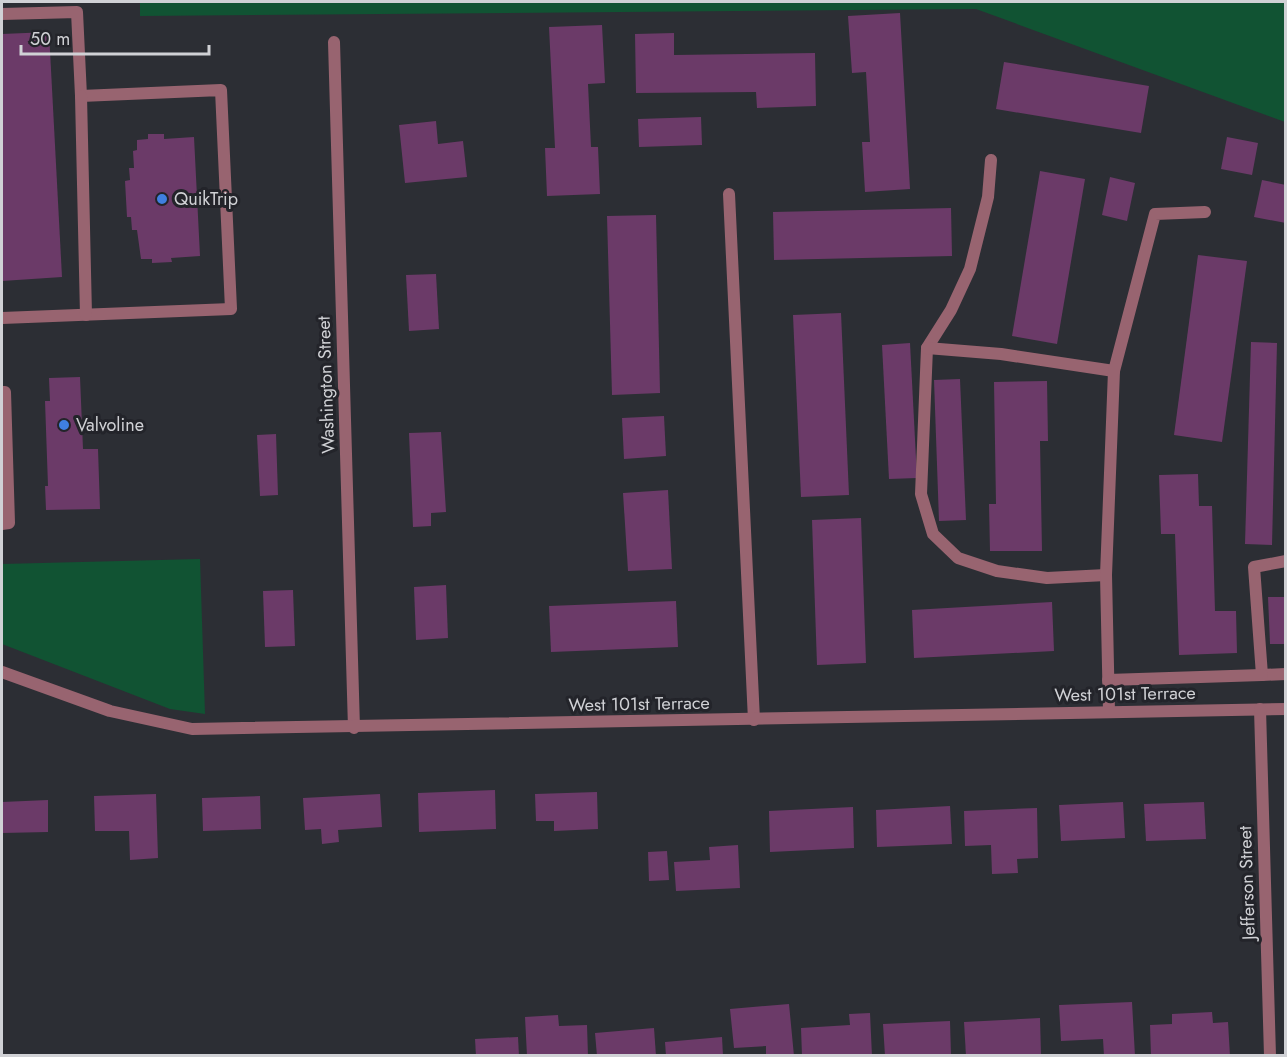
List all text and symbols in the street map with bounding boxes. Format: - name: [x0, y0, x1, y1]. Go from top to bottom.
- scale bar: [21, 18, 208, 56]
- text: 50 m: [30, 26, 70, 52]
- place label: QuikTrip: [174, 186, 238, 212]
- marker: QuikTrip: [155, 192, 169, 206]
- street label: Washington Street: [311, 315, 341, 454]
- place label: Valvoline: [76, 412, 144, 438]
- marker: Valvoline: [57, 418, 71, 432]
- street label: West 101st Terrace: [1054, 680, 1196, 708]
- street label: West 101st Terrace: [568, 690, 710, 718]
- street label: Jefferson Street: [1232, 825, 1262, 943]

